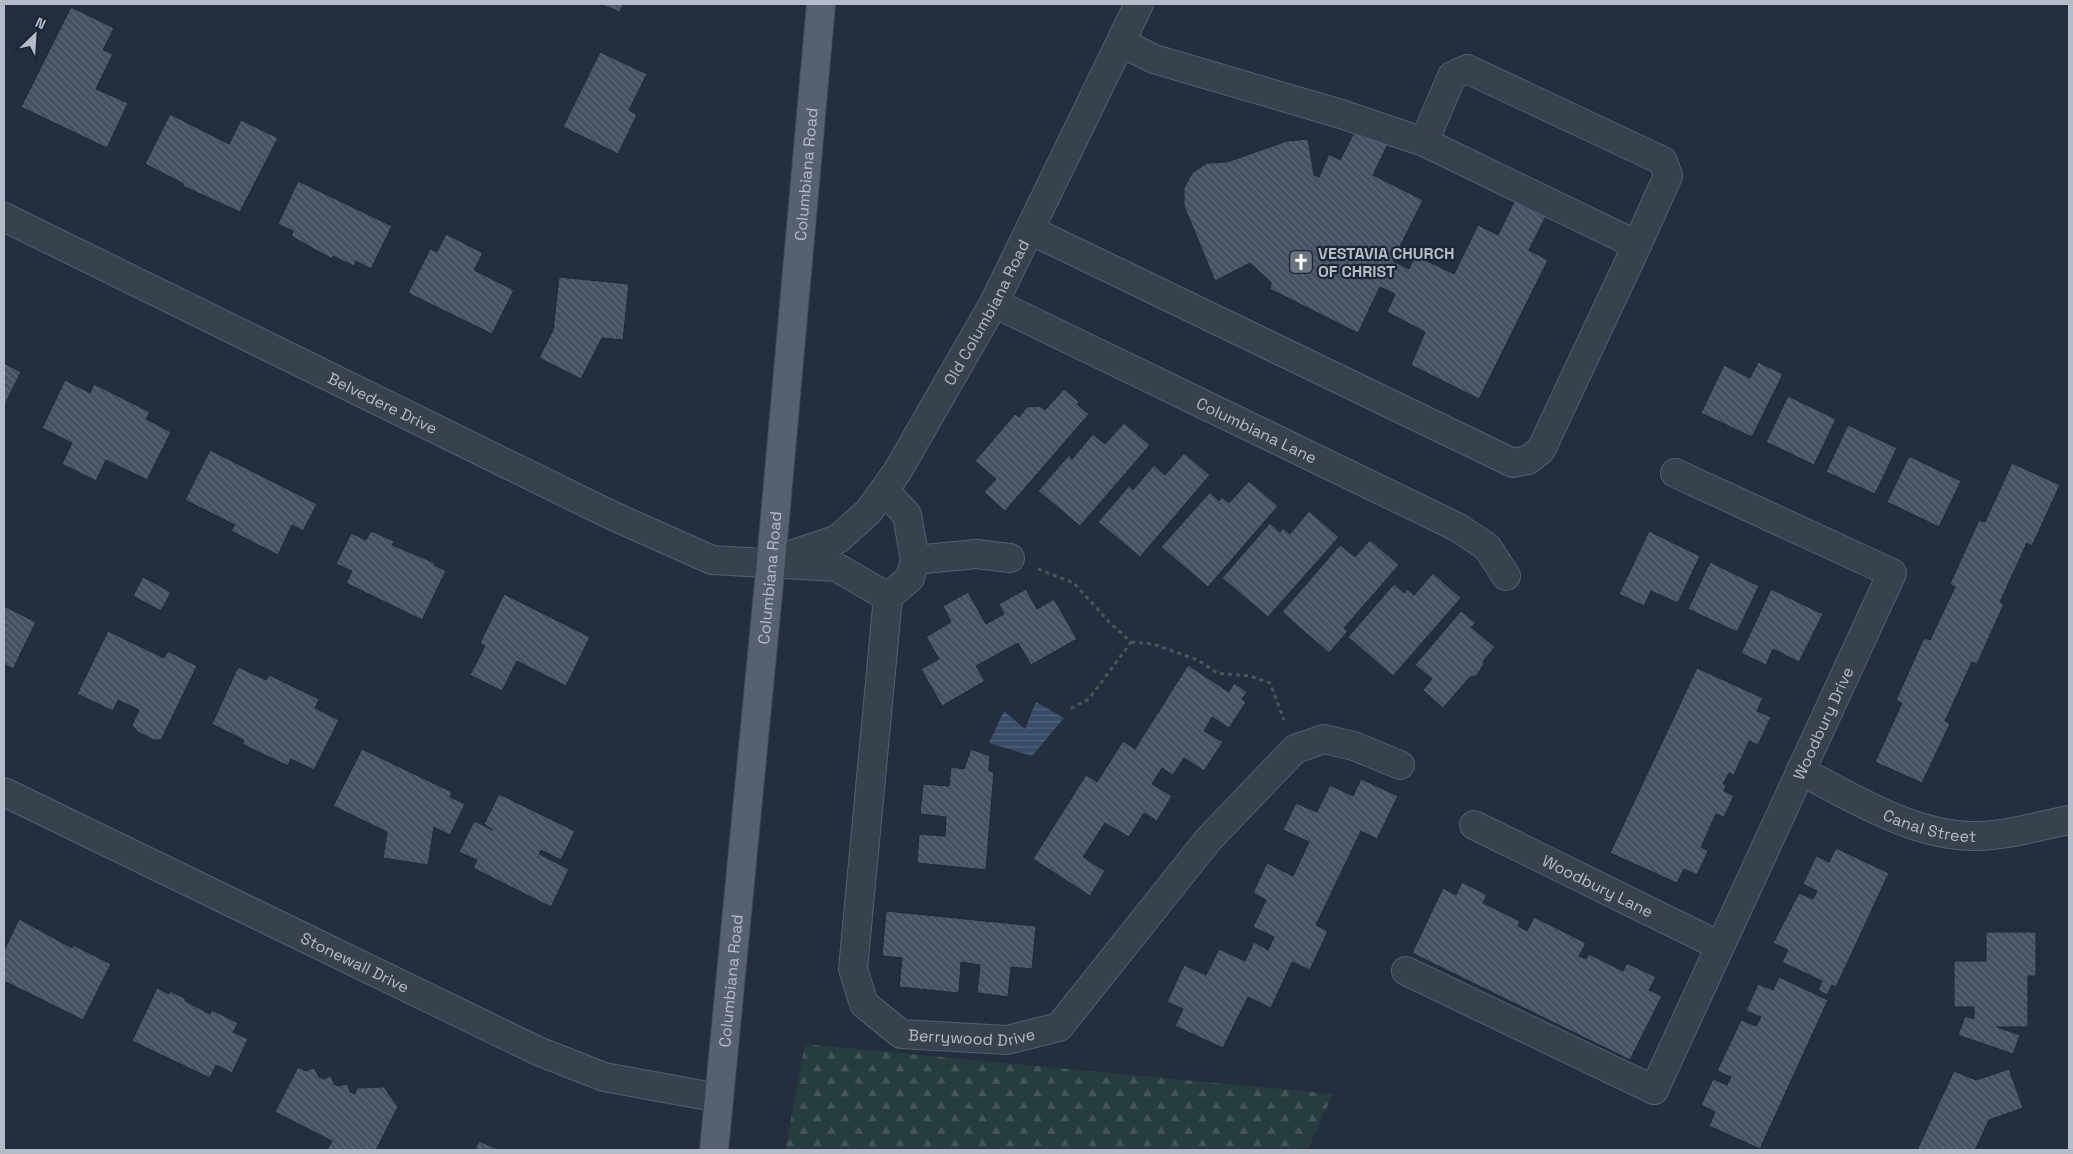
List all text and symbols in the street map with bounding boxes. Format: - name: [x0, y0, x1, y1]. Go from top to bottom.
- north arrow: [10, 10, 60, 60]
- text: N: [32, 13, 49, 33]
- street label: Columbiana Road: [789, 107, 822, 242]
- street label: Old Columbiana Road: [939, 236, 1034, 389]
- place label: VESTAVIA CHURCH OF CHRIST: [1318, 243, 1454, 282]
- church icon: VESTAVIA CHURCH OF CHRIST: [1288, 249, 1314, 275]
- street label: Belvedere Drive: [325, 367, 441, 439]
- street label: Columbiana Lane: [1193, 392, 1321, 468]
- street label: Columbiana Road: [753, 510, 786, 645]
- street label: Woodbury Drive: [1788, 663, 1858, 783]
- street label: Canal Street: [1880, 804, 1976, 847]
- street label: Woodbury Lane: [1539, 850, 1657, 922]
- street label: Columbiana Road: [714, 913, 747, 1048]
- street label: Stonewall Drive: [297, 927, 413, 997]
- street label: Berrywood Drive: [908, 1023, 1037, 1051]

